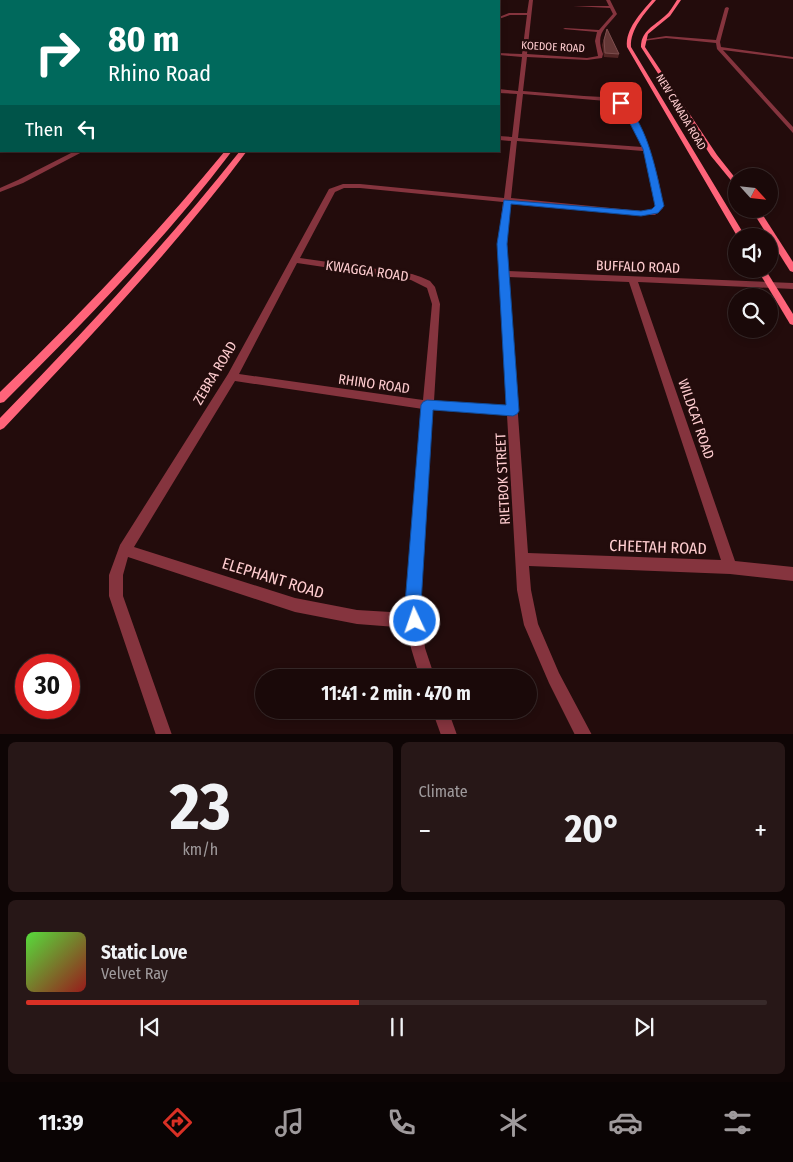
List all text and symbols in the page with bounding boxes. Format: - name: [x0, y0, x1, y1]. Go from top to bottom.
- text: 80 m: [108, 18, 180, 60]
- icon: right: [25, 20, 90, 85]
- street label: KOEDOE ROAD: [521, 39, 585, 55]
- text: Rhino Road: [108, 60, 211, 87]
- street label: NEW CANADA ROAD: [653, 72, 709, 152]
- pin: [600, 82, 642, 124]
- icon: arrive: [607, 89, 635, 117]
- icon: left: [73, 115, 101, 143]
- text: Then: [25, 118, 63, 141]
- north arrow: [728, 168, 778, 218]
- map controls: [728, 168, 778, 338]
- button: sound: [728, 228, 778, 278]
- street label: KWAGGA ROAD: [324, 257, 410, 285]
- street label: BUFFALO ROAD: [596, 257, 680, 277]
- button: search: [728, 288, 778, 338]
- street label: ZEBRA ROAD: [189, 338, 241, 408]
- street label: RHINO ROAD: [337, 371, 411, 397]
- street label: WILDCAT ROAD: [674, 377, 718, 461]
- street label: RIETBOK STREET: [492, 432, 514, 525]
- street label: CHEETAH ROAD: [609, 536, 707, 558]
- street label: ELEPHANT ROAD: [220, 553, 326, 603]
- position arrow: [388, 594, 440, 646]
- speed limit sign: 30: [15, 654, 80, 719]
- text: 11:41 · 2 min · 470 m: [321, 682, 471, 705]
- text: 23: [170, 768, 231, 846]
- text: Climate: [419, 782, 468, 801]
- text: 20°: [565, 806, 621, 852]
- text: −: [419, 814, 431, 847]
- text: +: [754, 814, 767, 847]
- text: km/h: [182, 840, 218, 859]
- text: Static Love: [101, 941, 188, 964]
- text: Velvet Ray: [101, 964, 168, 983]
- icon: previous: [136, 1013, 164, 1041]
- icon: pause: [383, 1013, 411, 1041]
- icon: next: [630, 1013, 658, 1041]
- icon: directions: [160, 1105, 195, 1140]
- icon: music: [272, 1105, 307, 1140]
- icon: phone: [384, 1105, 419, 1140]
- icon: climate: [496, 1105, 531, 1140]
- icon: car: [608, 1105, 643, 1140]
- icon: filters: [720, 1105, 755, 1140]
- text: 11:39: [38, 1109, 84, 1136]

